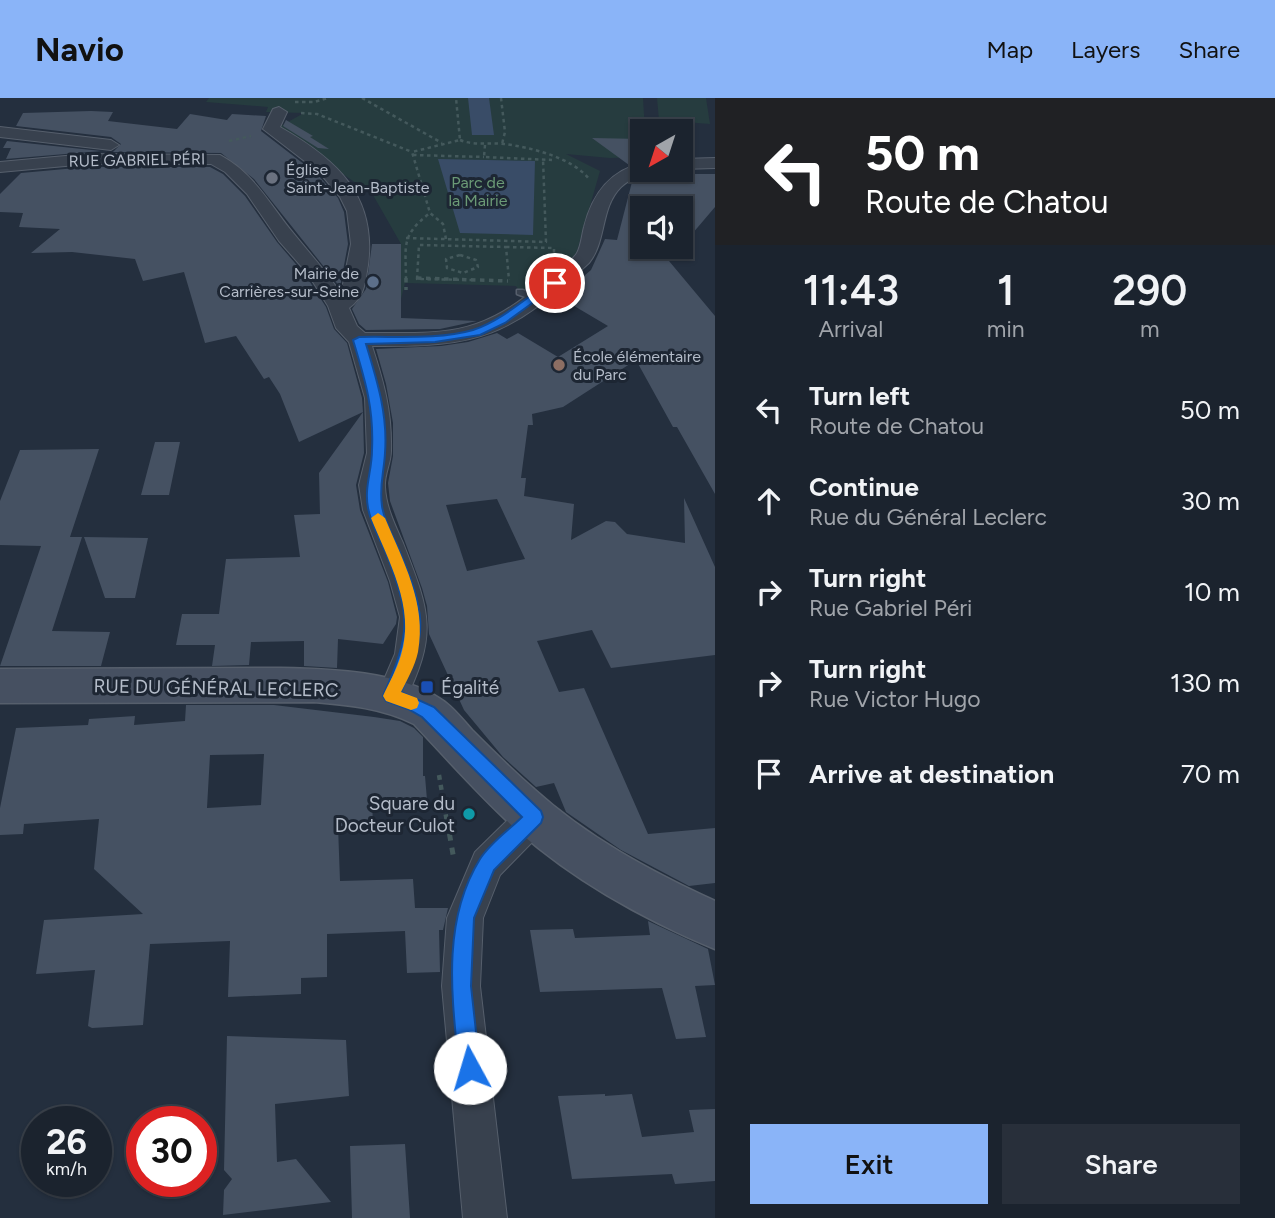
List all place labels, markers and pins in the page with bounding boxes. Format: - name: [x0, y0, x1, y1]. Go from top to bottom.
- place label: Église Saint-Jean-Baptiste: [286, 160, 430, 197]
- marker: Église Saint-Jean-Baptiste: [264, 170, 280, 186]
- pin: [525, 253, 585, 313]
- place label: Mairie de Carrières-sur-Seine: [219, 264, 359, 301]
- marker: Mairie de Carrières-sur-Seine: [365, 274, 381, 290]
- place label: École élémentaire du Parc: [573, 347, 701, 384]
- marker: École élémentaire du Parc: [551, 357, 567, 373]
- place label: Égalité: [441, 676, 499, 699]
- marker: Égalité: [419, 679, 435, 695]
- place label: Square du Docteur Culot: [335, 792, 455, 837]
- marker: Square du Docteur Culot: [461, 806, 477, 822]

